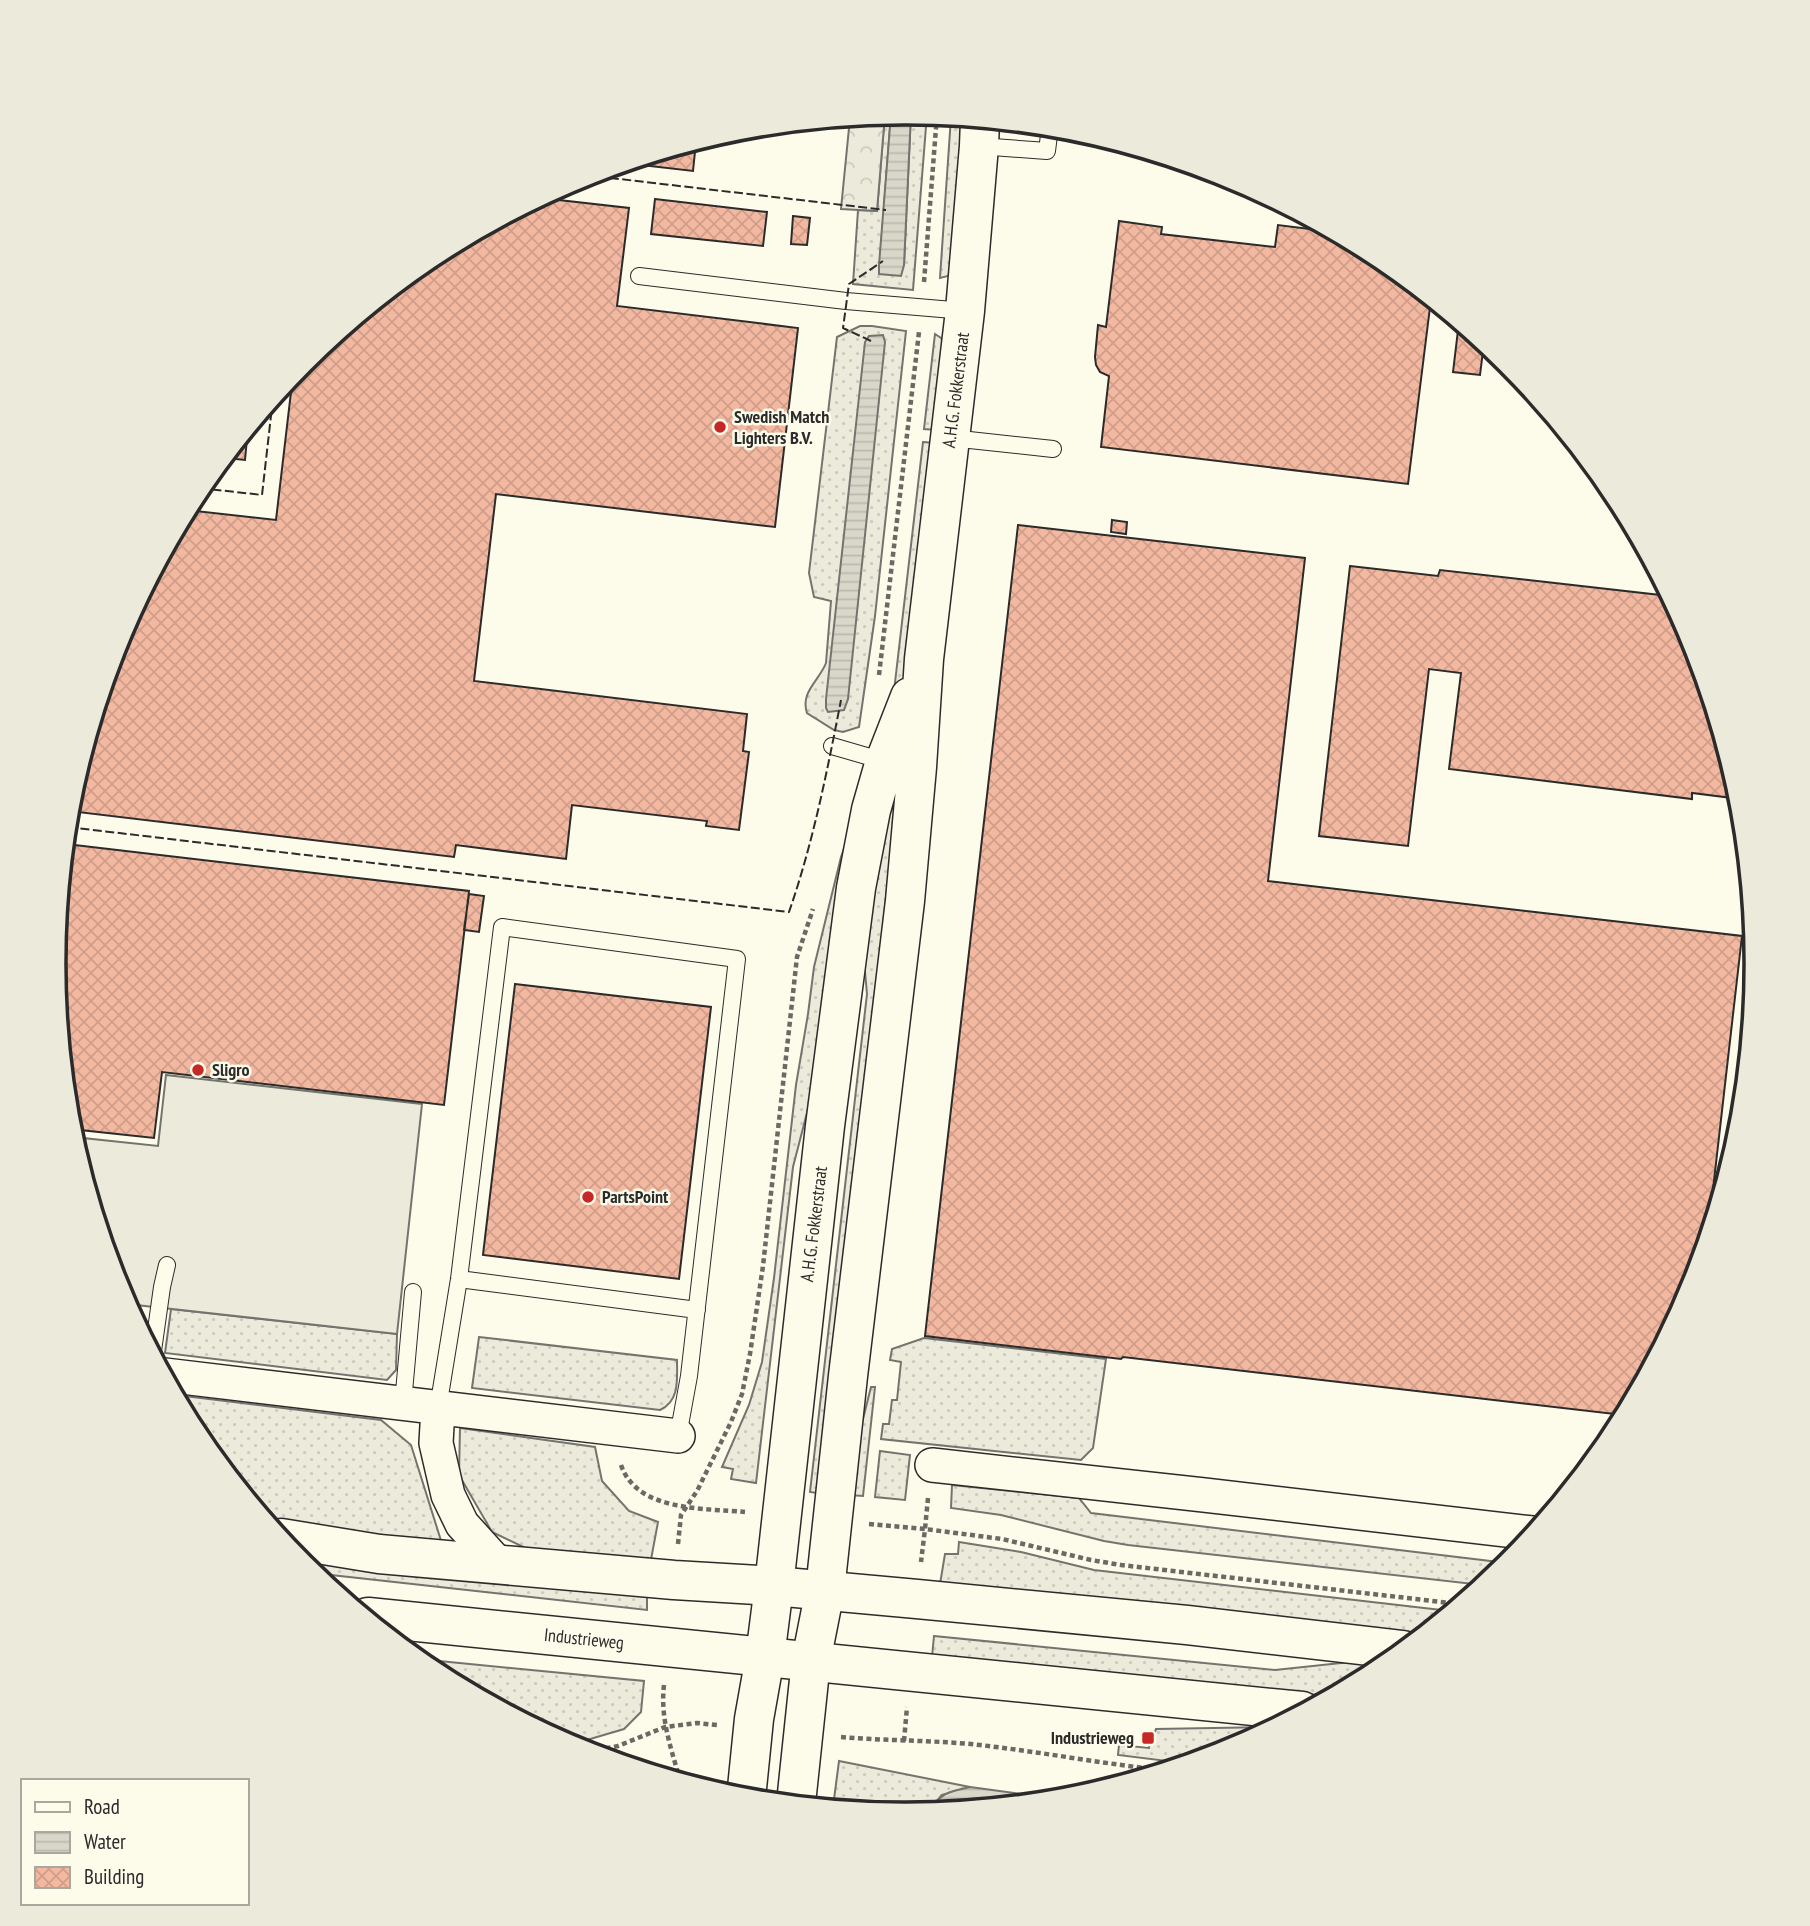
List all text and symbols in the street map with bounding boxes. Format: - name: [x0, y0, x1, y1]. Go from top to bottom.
- street label: A.H.G. Fokkerstraat: [937, 331, 974, 449]
- place label: Swedish Match Lighters B.V.: [734, 405, 829, 449]
- marker: Swedish Match Lighters B.V.: [712, 419, 728, 435]
- place label: Sligro: [212, 1058, 250, 1081]
- marker: Sligro: [190, 1062, 206, 1078]
- street label: A.H.G. Fokkerstraat: [795, 1165, 832, 1283]
- place label: PartsPoint: [602, 1185, 669, 1208]
- marker: PartsPoint: [580, 1189, 596, 1205]
- street label: Industrieweg: [543, 1623, 625, 1654]
- place label: Industrieweg: [1051, 1726, 1134, 1749]
- marker: Industrieweg: [1140, 1730, 1156, 1746]
- legend: [21, 1779, 248, 1905]
- text: Road: [84, 1793, 120, 1820]
- text: Water: [84, 1828, 126, 1855]
- text: Building: [84, 1863, 144, 1890]

